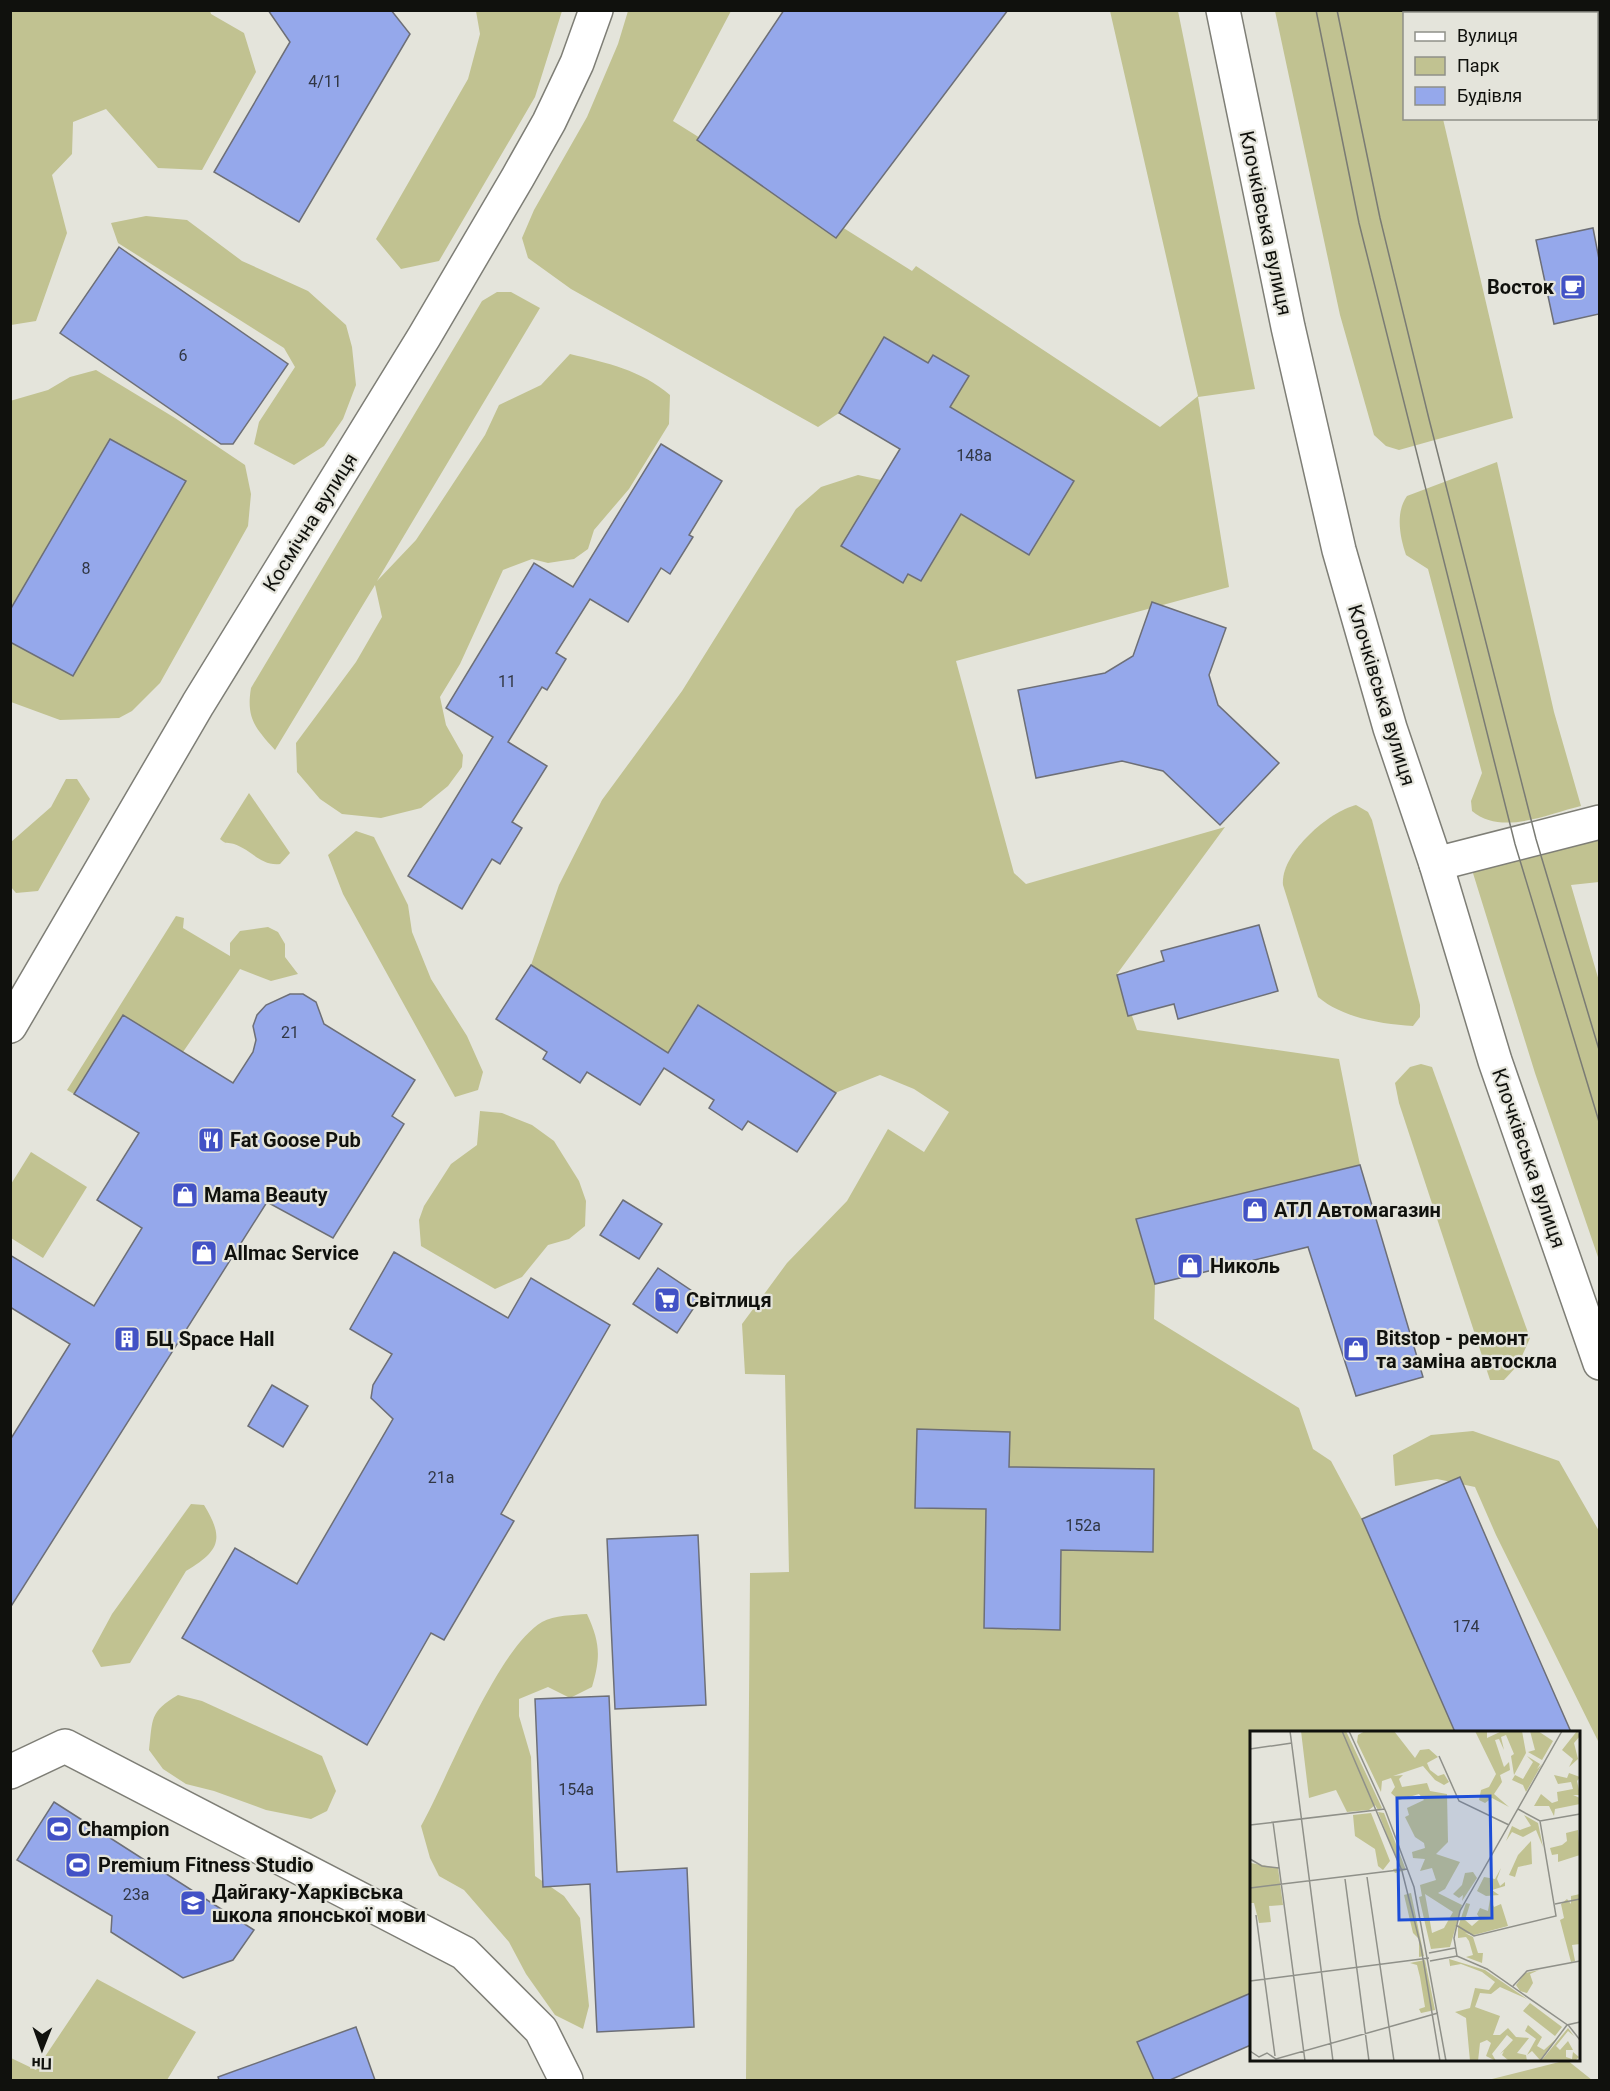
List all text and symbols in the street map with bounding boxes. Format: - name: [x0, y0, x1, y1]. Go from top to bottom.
- legend: [1403, 12, 1598, 120]
- text: Вулиця: [1457, 25, 1518, 46]
- text: Парк: [1457, 55, 1500, 76]
- house number: 4/11: [308, 72, 342, 91]
- text: Будівля: [1457, 85, 1522, 106]
- street label: Клочківська вулиця: [1235, 128, 1297, 318]
- cafe icon: Восток: [1558, 272, 1588, 302]
- place label: Восток: [1487, 275, 1555, 299]
- house number: 6: [179, 346, 188, 365]
- house number: 148а: [956, 446, 992, 465]
- street label: Космічна вулиця: [258, 448, 362, 596]
- house number: 8: [82, 559, 91, 578]
- street label: Клочківська вулиця: [1343, 601, 1421, 789]
- house number: 11: [498, 672, 516, 691]
- house number: 21: [281, 1023, 299, 1042]
- street label: Клочківська вулиця: [1487, 1065, 1571, 1251]
- restaurant icon: Fat Goose Pub: [196, 1125, 226, 1155]
- place label: Fat Goose Pub: [230, 1128, 361, 1152]
- shop icon: Mama Beauty: [170, 1180, 200, 1210]
- place label: Mama Beauty: [204, 1183, 328, 1207]
- shop icon: АТЛ Автомагазин: [1240, 1195, 1270, 1225]
- place label: АТЛ Автомагазин: [1274, 1198, 1441, 1222]
- shop icon: Allmac Service: [189, 1238, 219, 1268]
- place label: Allmac Service: [224, 1241, 359, 1265]
- shop icon: Николь: [1175, 1251, 1205, 1281]
- place label: Николь: [1210, 1254, 1280, 1278]
- supermarket icon: Світлиця: [652, 1285, 682, 1315]
- place label: Світлиця: [686, 1288, 772, 1312]
- building icon: БЦ Space Hall: [112, 1324, 142, 1354]
- place label: Bitstop - ремонт та заміна автоскла: [1376, 1326, 1557, 1373]
- place label: БЦ Space Hall: [146, 1327, 275, 1351]
- shop icon: Bitstop - ремонт та заміна автоскла: [1341, 1334, 1371, 1364]
- house number: 21а: [428, 1468, 454, 1487]
- house number: 152а: [1065, 1516, 1101, 1535]
- house number: 174: [1453, 1617, 1479, 1636]
- inset map: [1250, 1731, 1580, 2061]
- house number: 154а: [558, 1780, 594, 1799]
- sports icon: Champion: [44, 1814, 74, 1844]
- place label: Champion: [78, 1817, 169, 1841]
- sports icon: Premium Fitness Studio: [63, 1850, 93, 1880]
- place label: Premium Fitness Studio: [98, 1853, 314, 1877]
- place label: Дайгаку-Харківська школа японської мови: [212, 1880, 426, 1927]
- house number: 23а: [123, 1885, 149, 1904]
- school or university icon: Дайгаку-Харківська школа японської мови: [178, 1888, 208, 1918]
- north arrow: [12, 2019, 72, 2079]
- text: Пн: [31, 2054, 52, 2073]

